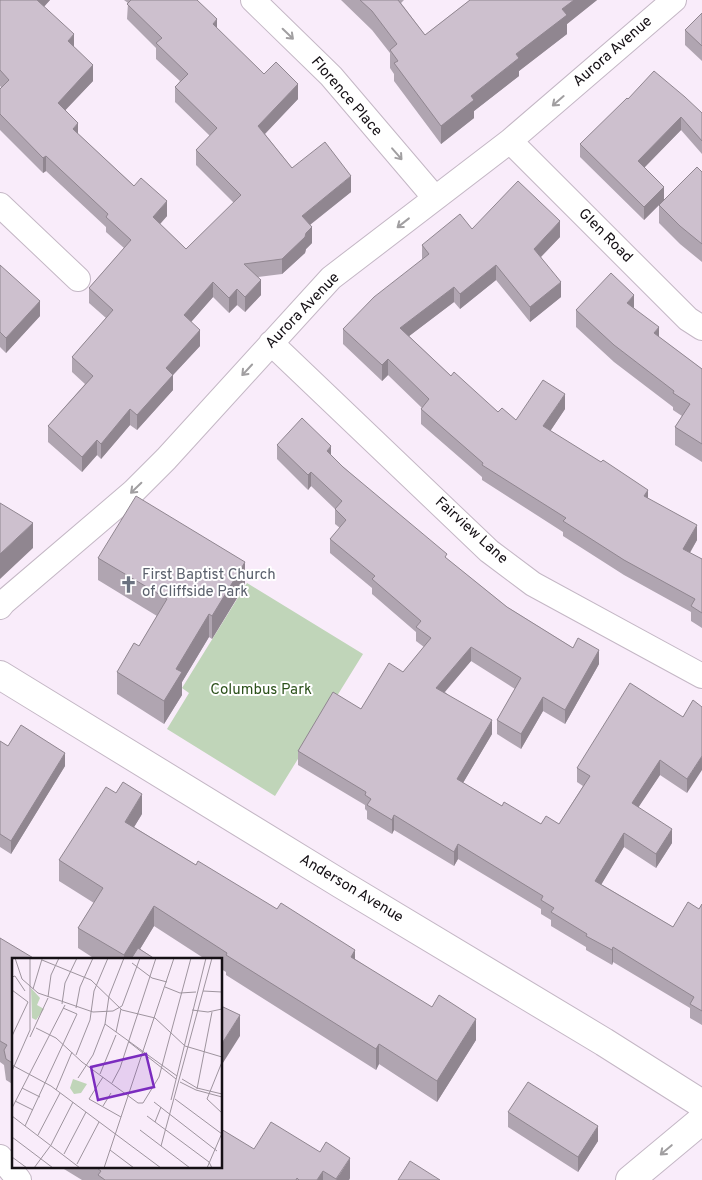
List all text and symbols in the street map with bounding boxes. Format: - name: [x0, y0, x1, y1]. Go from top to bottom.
- street label: Aurora Avenue: [569, 12, 657, 92]
- one-way arrow: [281, 28, 294, 40]
- street label: Florence Place: [306, 53, 386, 141]
- one-way arrow: [551, 95, 564, 106]
- one-way arrow: [391, 148, 402, 161]
- street label: Glen Road: [574, 205, 636, 267]
- one-way arrow: [396, 218, 410, 228]
- street label: Aurora Avenue: [262, 269, 344, 353]
- one-way arrow: [241, 363, 253, 376]
- one-way arrow: [129, 482, 142, 494]
- street label: Fairview Lane: [431, 493, 511, 569]
- place label: First Baptist Church of Cliffside Park: [142, 566, 276, 602]
- church icon: First Baptist Church of Cliffside Park: [118, 574, 138, 594]
- park label: Columbus Park: [210, 681, 312, 700]
- street label: Anderson Avenue: [296, 850, 406, 928]
- inset map: [12, 958, 222, 1168]
- one-way arrow: [660, 1144, 673, 1155]

